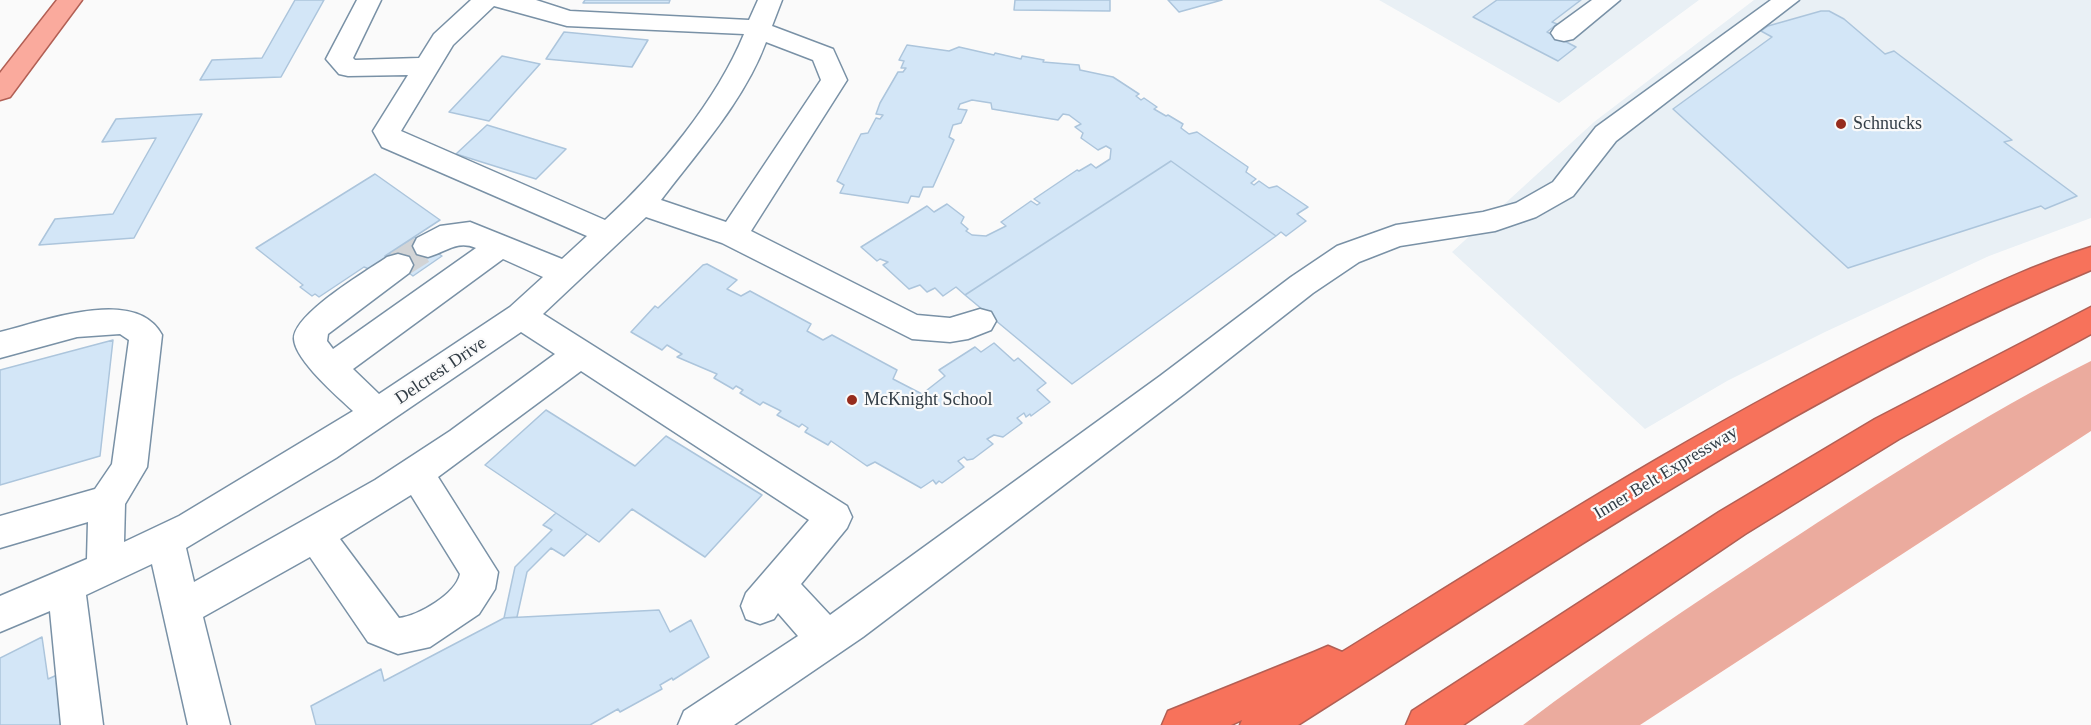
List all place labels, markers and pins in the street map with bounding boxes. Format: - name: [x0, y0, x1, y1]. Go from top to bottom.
- place label: Schnucks: [1853, 113, 1922, 135]
- marker: Schnucks: [1834, 117, 1848, 131]
- place label: McKnight School: [864, 389, 992, 411]
- marker: McKnight School: [845, 393, 859, 407]

